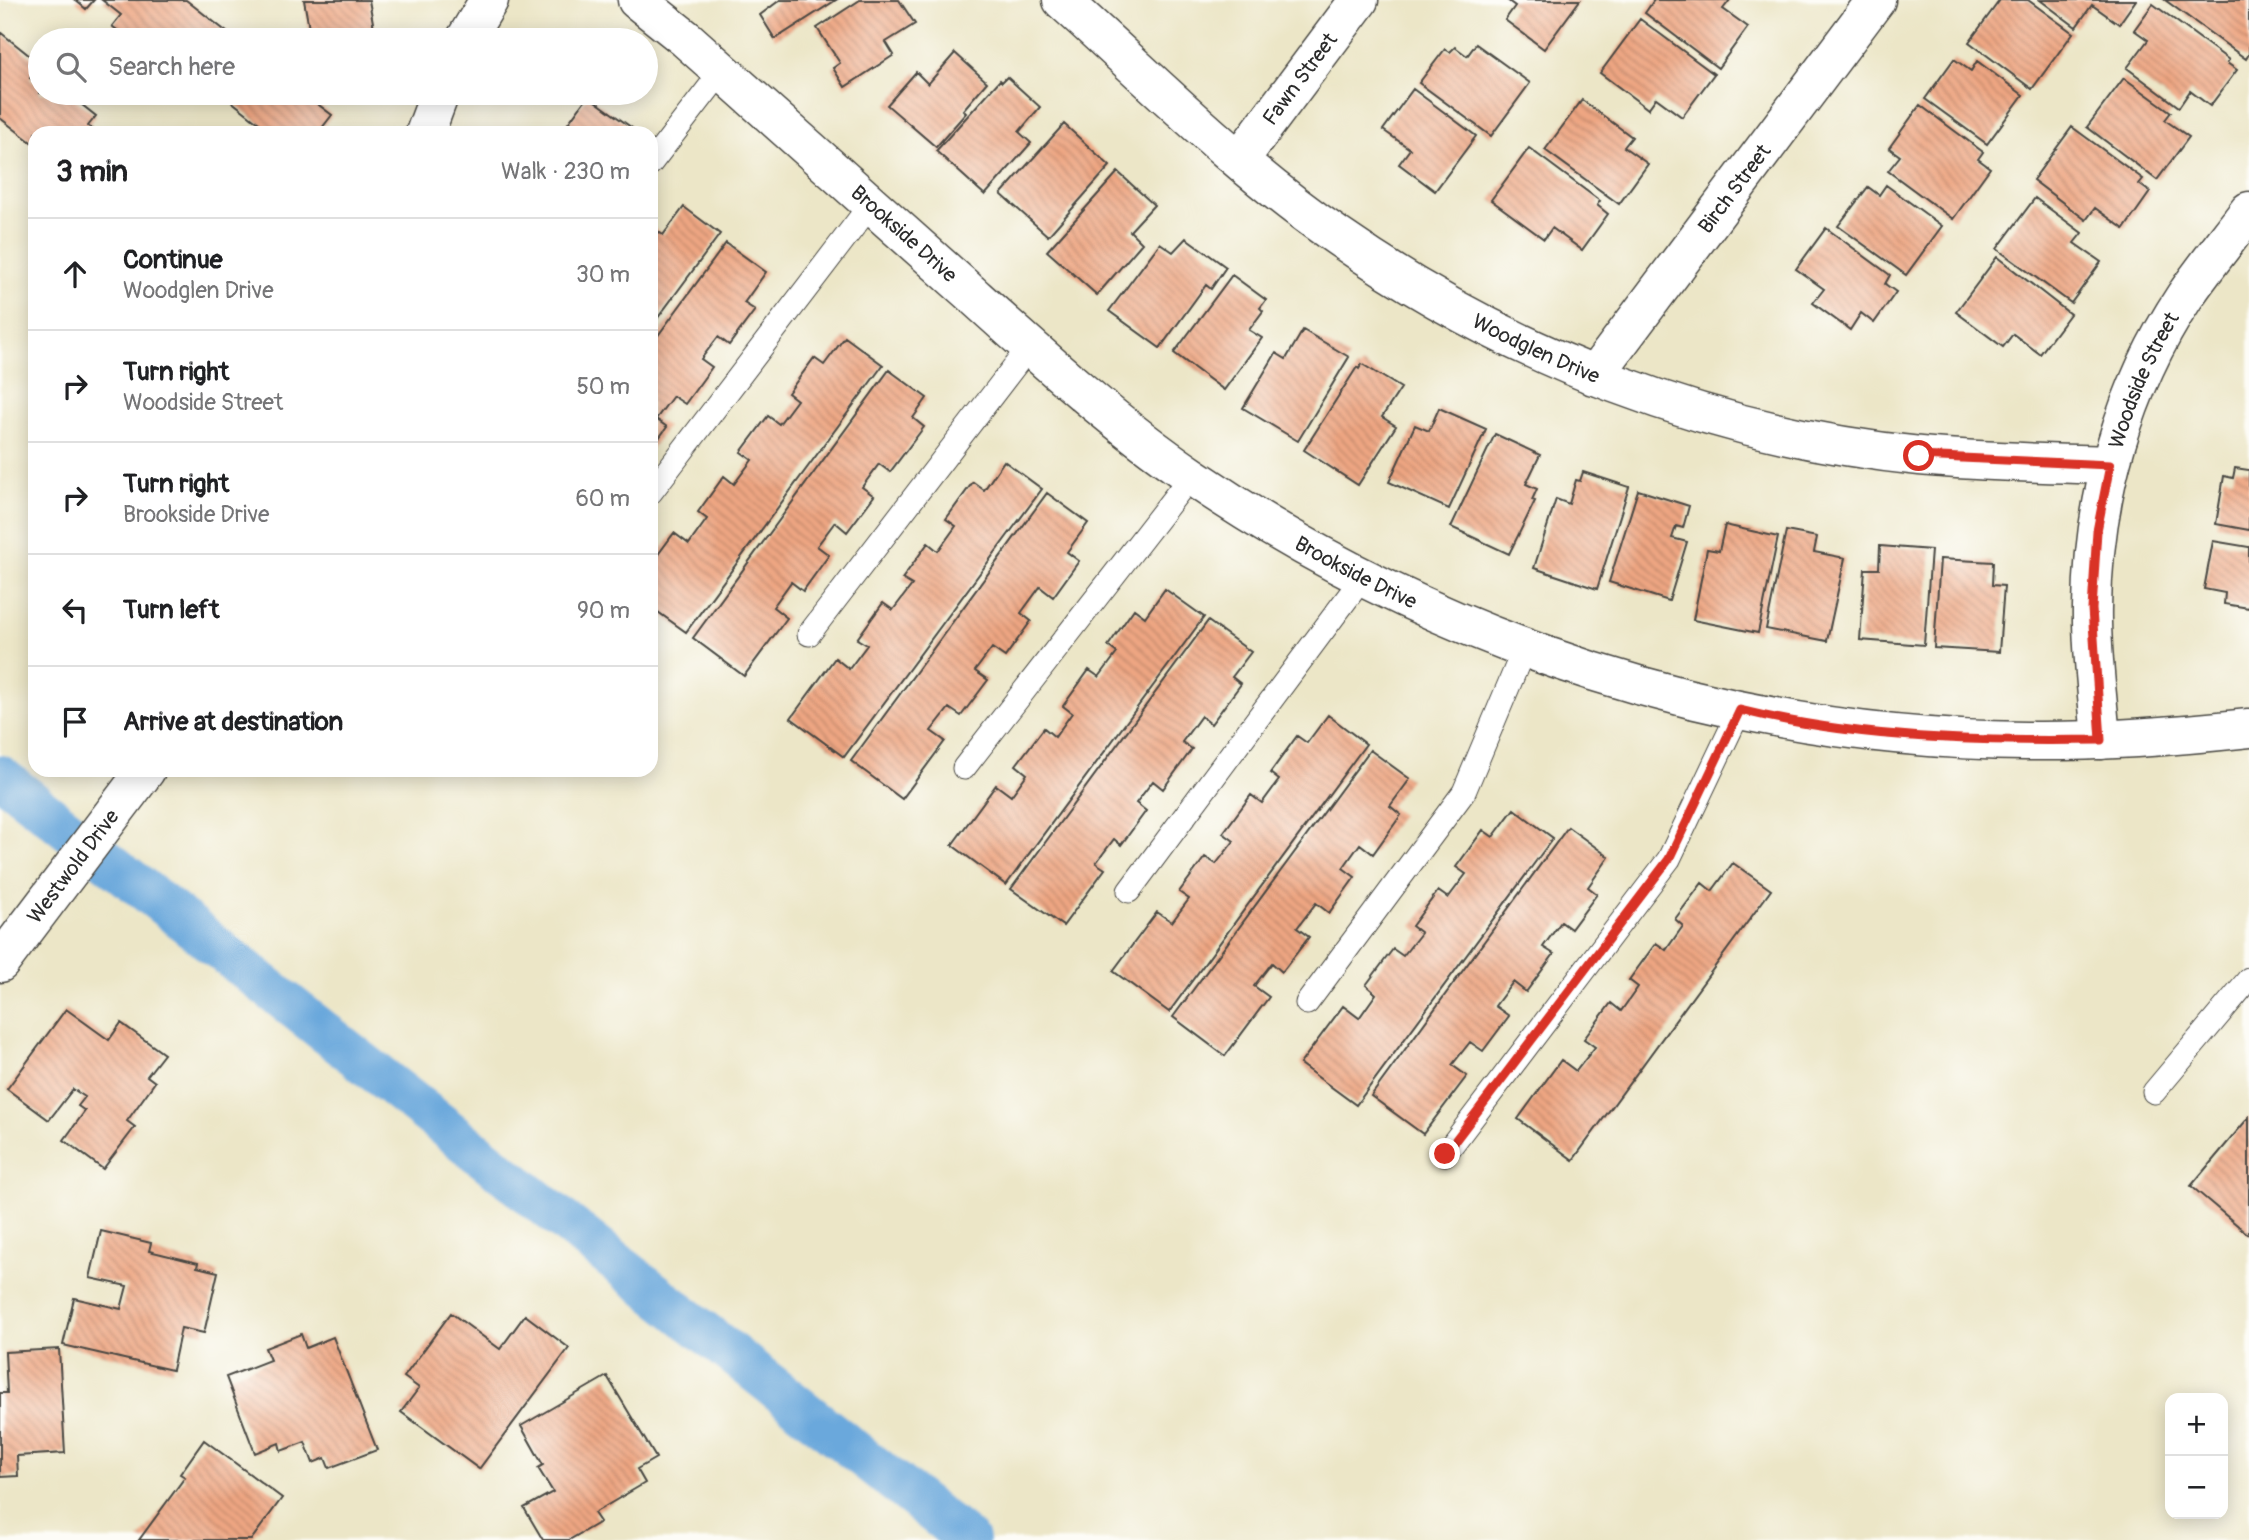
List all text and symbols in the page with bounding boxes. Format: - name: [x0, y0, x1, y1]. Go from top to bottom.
- street label: Fawn Street: [1257, 27, 1344, 131]
- search box: [28, 28, 658, 105]
- icon: search: [52, 48, 90, 86]
- text: Search here: [108, 51, 235, 83]
- street label: Birch Street: [1692, 138, 1777, 239]
- text: 3 min: [56, 153, 128, 190]
- text: Walk · 230 m: [501, 157, 630, 186]
- street label: Brookside Drive: [845, 180, 963, 289]
- text: Continue: [123, 244, 223, 276]
- icon: ahead: [56, 255, 94, 293]
- text: 30 m: [576, 260, 630, 289]
- text: Woodglen Drive: [123, 276, 274, 305]
- street label: Woodside Street: [2103, 307, 2186, 452]
- street label: Woodglen Drive: [1468, 308, 1604, 390]
- text: Turn right: [123, 356, 229, 388]
- icon: right: [56, 367, 94, 405]
- text: 50 m: [576, 372, 630, 401]
- text: Woodside Street: [123, 388, 283, 417]
- route start: [1903, 440, 1934, 471]
- text: Turn right: [123, 468, 229, 500]
- icon: right: [56, 479, 94, 517]
- text: 60 m: [575, 484, 630, 513]
- text: Brookside Drive: [123, 500, 269, 529]
- street label: Brookside Drive: [1290, 530, 1422, 616]
- icon: left: [56, 591, 94, 629]
- text: Turn left: [123, 594, 219, 626]
- text: 90 m: [577, 596, 630, 625]
- icon: arrive: [56, 703, 94, 741]
- text: Arrive at destination: [123, 706, 343, 738]
- street label: Westwold Drive: [22, 804, 126, 929]
- route end: [1429, 1138, 1460, 1169]
- map controls: [2165, 1393, 2228, 1519]
- button: +: [2165, 1393, 2228, 1456]
- button: −: [2165, 1456, 2228, 1519]

